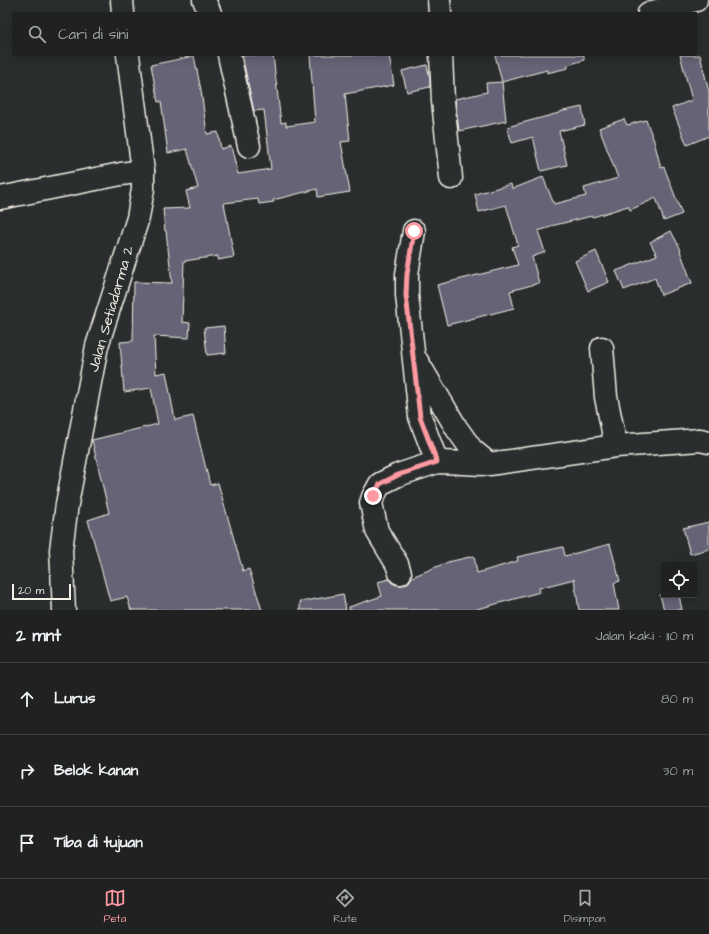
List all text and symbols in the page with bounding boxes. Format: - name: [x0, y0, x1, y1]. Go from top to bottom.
- search box: [12, 12, 697, 56]
- icon: search: [26, 23, 48, 45]
- text: Cari di sini: [58, 24, 128, 45]
- route start: [405, 222, 423, 240]
- street label: Jalan Setiadarma 2: [83, 243, 139, 375]
- route end: [364, 487, 382, 505]
- map controls: [661, 562, 697, 598]
- button: locate: [661, 562, 697, 598]
- scale bar: [12, 582, 71, 601]
- text: 20 m: [18, 583, 44, 598]
- text: 2 mnt: [16, 624, 61, 648]
- text: Jalan kaki · 110 m: [596, 627, 693, 645]
- icon: ahead: [16, 688, 38, 710]
- text: Lurus: [54, 688, 95, 709]
- text: 80 m: [661, 690, 693, 708]
- icon: right: [16, 760, 38, 782]
- text: Belok kanan: [54, 760, 138, 781]
- text: 30 m: [663, 762, 693, 780]
- icon: arrive: [16, 832, 38, 854]
- text: Tiba di tujuan: [54, 832, 143, 853]
- tab: Peta: [103, 887, 126, 926]
- tab: Rute: [333, 887, 357, 926]
- tab: Disimpan: [564, 887, 606, 926]

